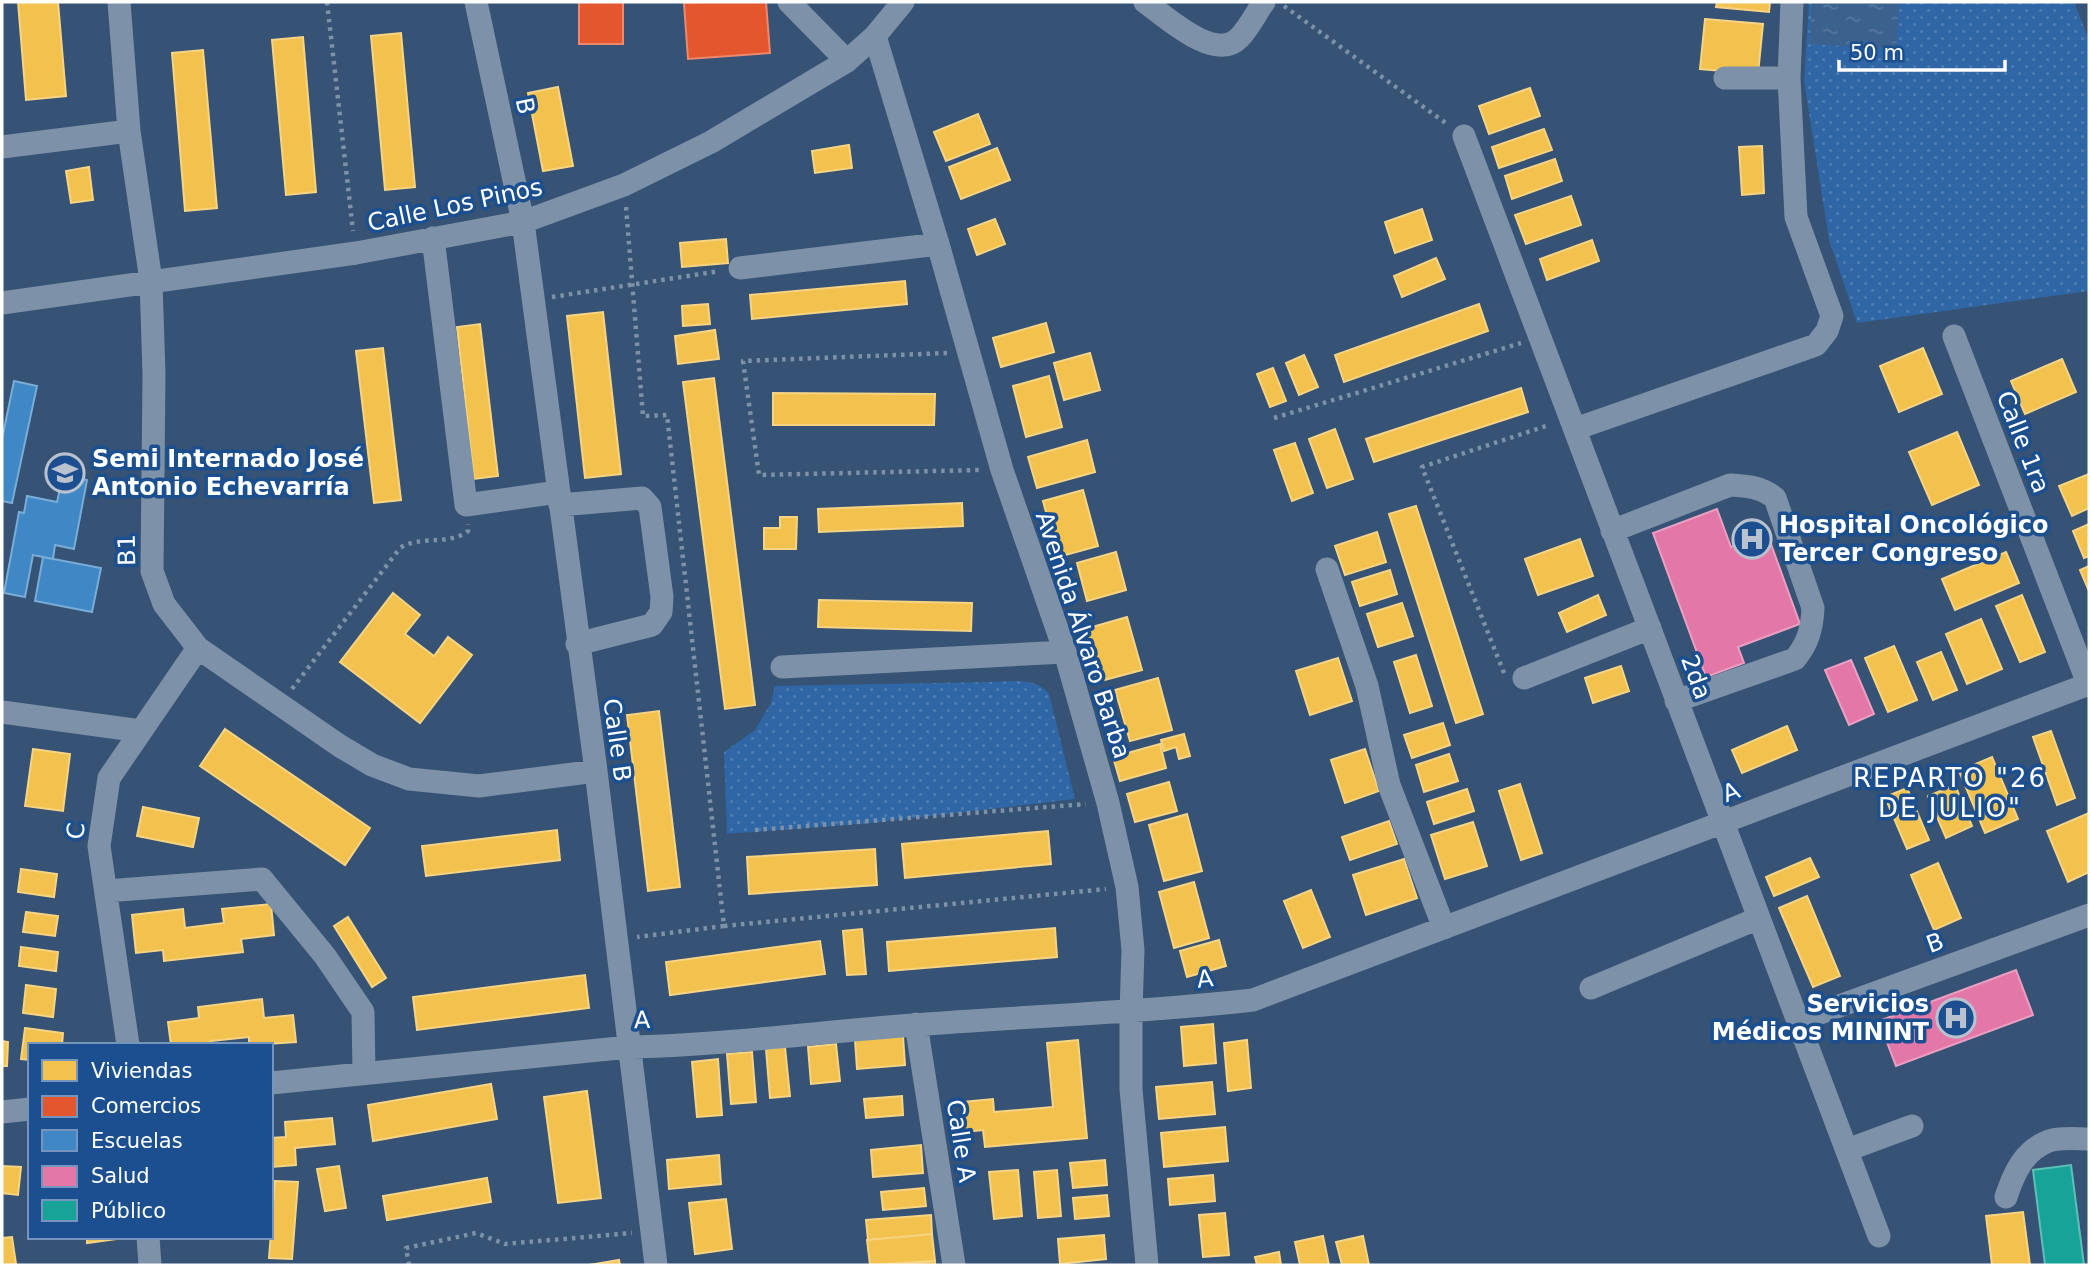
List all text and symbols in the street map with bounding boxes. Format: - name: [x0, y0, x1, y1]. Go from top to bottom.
- scale bar: [1839, 28, 2005, 72]
- text: 50 m: [1850, 41, 1904, 65]
- street label: B: [510, 95, 540, 117]
- street label: Calle Los Pinos: [365, 173, 545, 237]
- street label: Calle 1ra: [1991, 387, 2055, 497]
- place label: Semi Internado José Antonio Echevarría: [92, 445, 364, 501]
- school or university icon: Semi Internado José Antonio Echevarría: [44, 452, 86, 494]
- street label: Avenida Álvaro Barba: [1030, 508, 1137, 762]
- place label: Hospital Oncológico Tercer Congreso: [1779, 511, 2049, 567]
- hospital icon: Hospital Oncológico Tercer Congreso: [1731, 518, 1773, 560]
- street label: B1: [113, 534, 141, 566]
- street label: 2da: [1675, 651, 1717, 703]
- street label: Calle B: [597, 697, 637, 783]
- district label: REPARTO "26 DE JULIO": [1853, 763, 2047, 823]
- street label: A: [1718, 776, 1744, 808]
- street label: C: [61, 821, 91, 841]
- street label: B: [1922, 927, 1948, 959]
- street label: A: [1195, 964, 1215, 994]
- place label: Servicios Médicos MININT: [1712, 990, 1930, 1046]
- hospital icon: Servicios Médicos MININT: [1935, 997, 1977, 1039]
- street label: A: [634, 1006, 651, 1034]
- legend: [28, 1043, 273, 1239]
- text: Viviendas: [91, 1059, 192, 1083]
- text: Comercios: [91, 1094, 201, 1118]
- street label: Calle A: [941, 1098, 981, 1185]
- text: Escuelas: [91, 1129, 183, 1153]
- text: Salud: [91, 1164, 150, 1188]
- text: Público: [91, 1199, 166, 1223]

